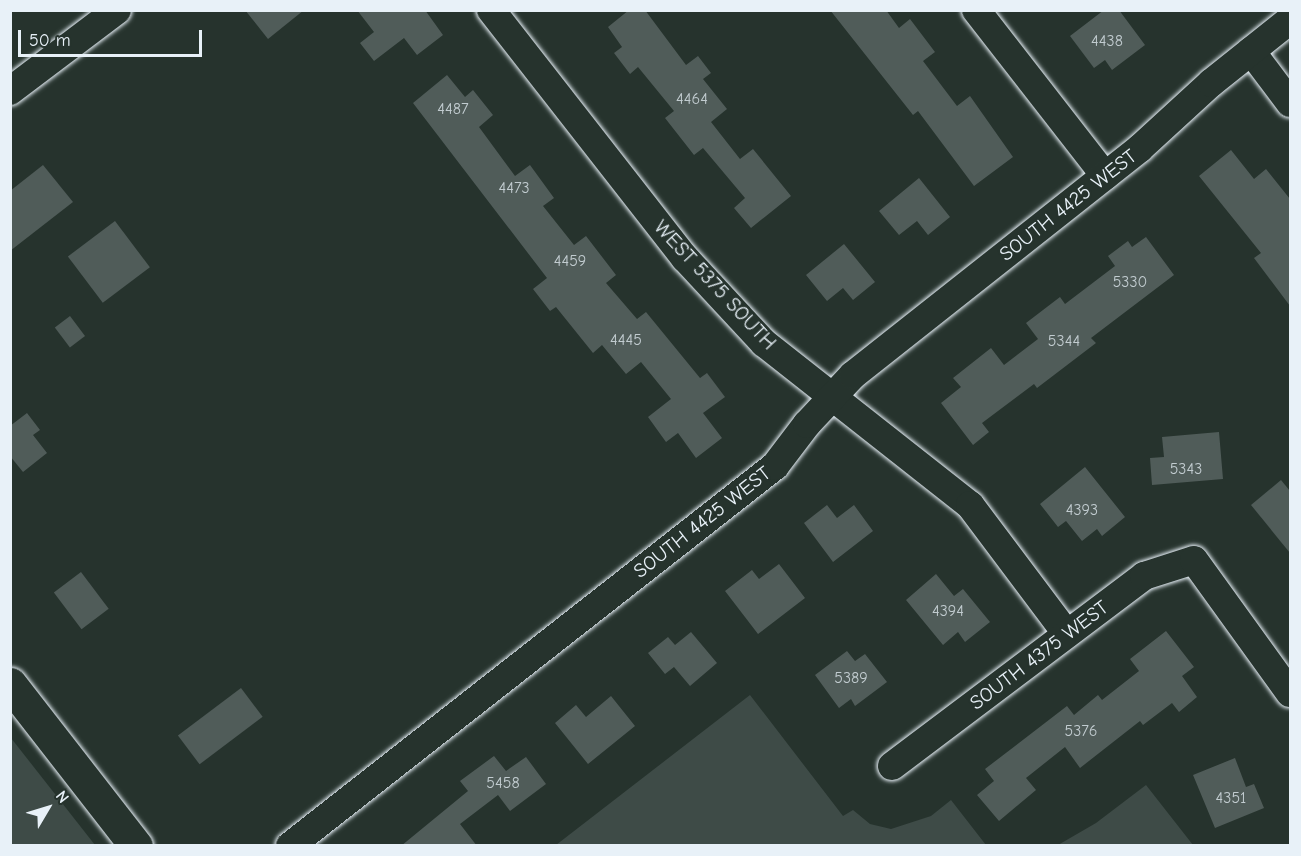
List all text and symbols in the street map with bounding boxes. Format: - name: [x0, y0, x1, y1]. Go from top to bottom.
- scale bar: [21, 18, 206, 56]
- text: 50 m: [29, 30, 71, 51]
- house number: 4438: [1091, 31, 1123, 51]
- house number: 4464: [676, 89, 708, 109]
- house number: 4487: [437, 99, 469, 119]
- street label: SOUTH 4425 WEST: [995, 144, 1141, 266]
- house number: 4473: [498, 178, 530, 198]
- street label: WEST 5375 SOUTH: [649, 215, 781, 355]
- house number: 4459: [554, 251, 586, 271]
- house number: 5330: [1113, 272, 1147, 292]
- house number: 4445: [610, 330, 642, 350]
- house number: 5344: [1048, 331, 1080, 351]
- house number: 5343: [1170, 459, 1202, 479]
- street label: SOUTH 4425 WEST: [629, 461, 775, 583]
- house number: 4393: [1066, 500, 1098, 520]
- street label: SOUTH 4375 WEST: [965, 595, 1113, 715]
- house number: 4394: [932, 601, 964, 621]
- house number: 5389: [834, 668, 868, 688]
- house number: 5376: [1065, 721, 1097, 741]
- house number: 5458: [486, 773, 520, 793]
- north arrow: [18, 778, 78, 838]
- text: N: [52, 787, 72, 807]
- house number: 4351: [1216, 788, 1246, 808]

